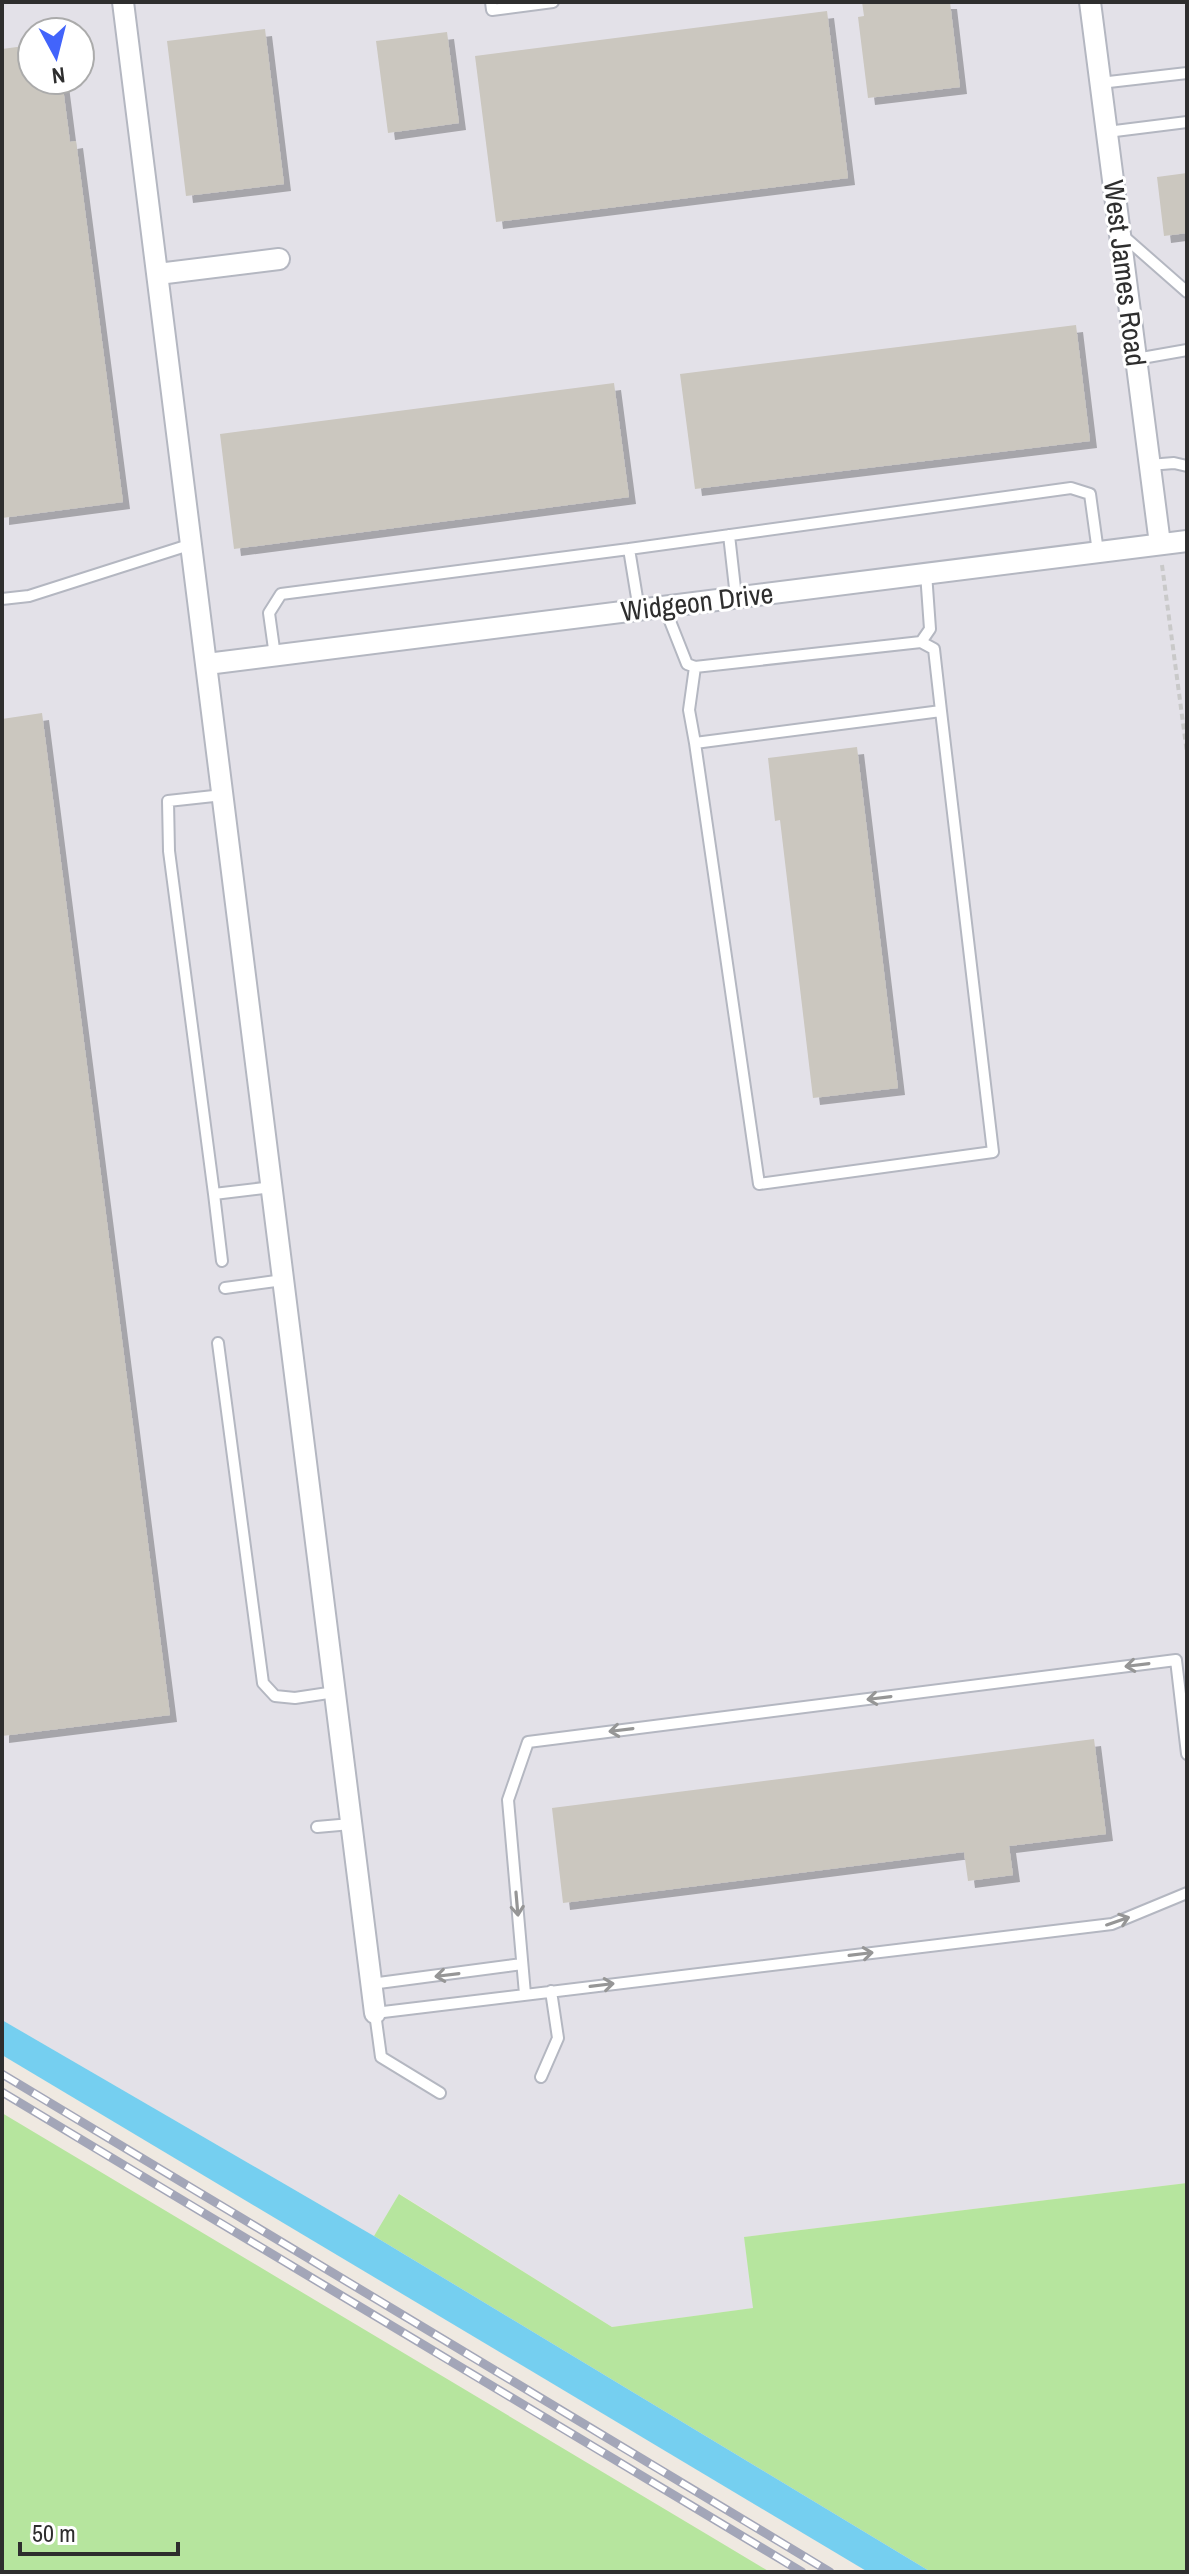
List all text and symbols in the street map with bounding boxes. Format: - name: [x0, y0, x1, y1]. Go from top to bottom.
- north arrow: [16, 16, 96, 96]
- text: N: [50, 60, 67, 92]
- street label: West James Road: [1095, 178, 1155, 368]
- street label: Widgeon Drive: [619, 574, 775, 630]
- one-way arrow: [1125, 1658, 1150, 1673]
- one-way arrow: [866, 1690, 893, 1705]
- one-way arrow: [609, 1723, 634, 1738]
- one-way arrow: [510, 1890, 525, 1917]
- one-way arrow: [1105, 1912, 1130, 1927]
- one-way arrow: [847, 1946, 873, 1961]
- one-way arrow: [435, 1968, 460, 1983]
- one-way arrow: [588, 1977, 615, 1992]
- scale bar: [20, 2506, 178, 2556]
- text: 50 m: [32, 2517, 76, 2549]

